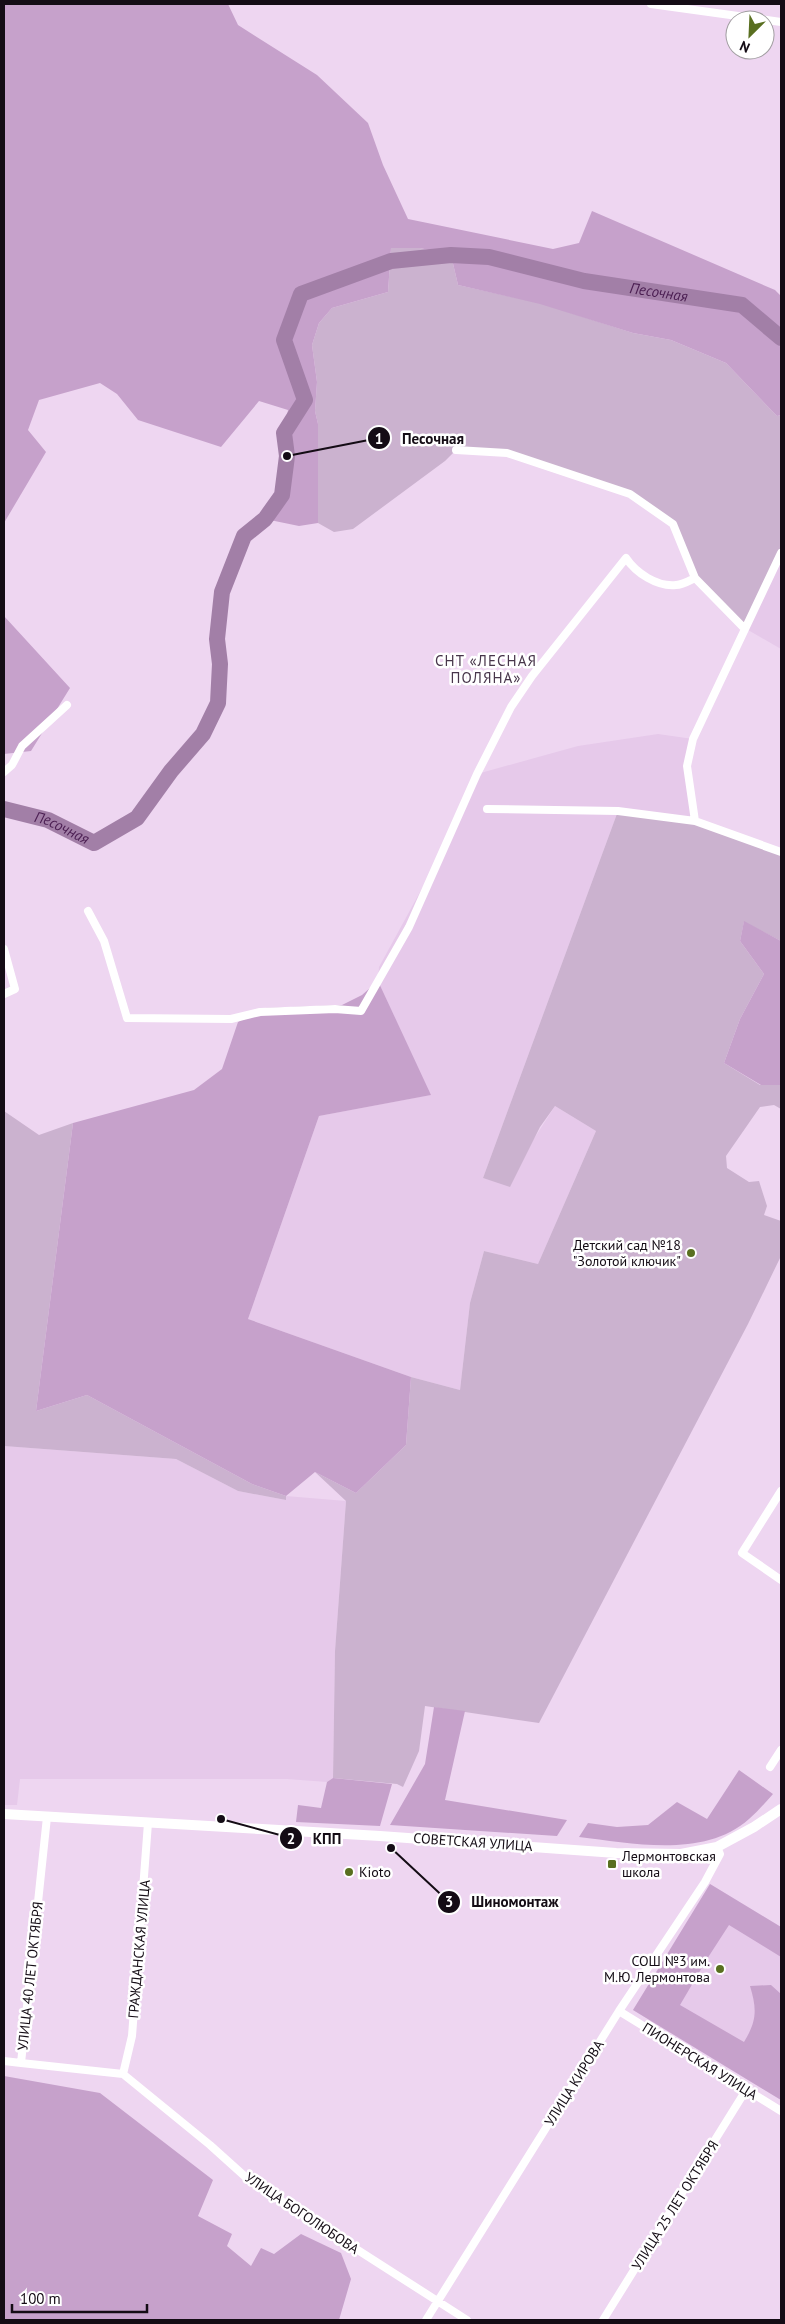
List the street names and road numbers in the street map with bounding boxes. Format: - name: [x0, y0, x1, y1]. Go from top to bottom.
- street label: СОВЕТСКАЯ УЛИЦА: [413, 1829, 534, 1855]
- street label: ГРАЖДАНСКАЯ УЛИЦА: [124, 1878, 154, 2019]
- street label: УЛИЦА 40 ЛЕТ ОКТЯБРЯ: [13, 1901, 47, 2051]
- street label: ПИОНЕРСКАЯ УЛИЦА: [639, 2018, 762, 2104]
- street label: УЛИЦА КИРОВА: [540, 2036, 608, 2129]
- street label: УЛИЦА 25 ЛЕТ ОКТЯБРЯ: [628, 2137, 722, 2273]
- street label: УЛИЦА БОГОЛЮБОВА: [241, 2168, 363, 2258]

